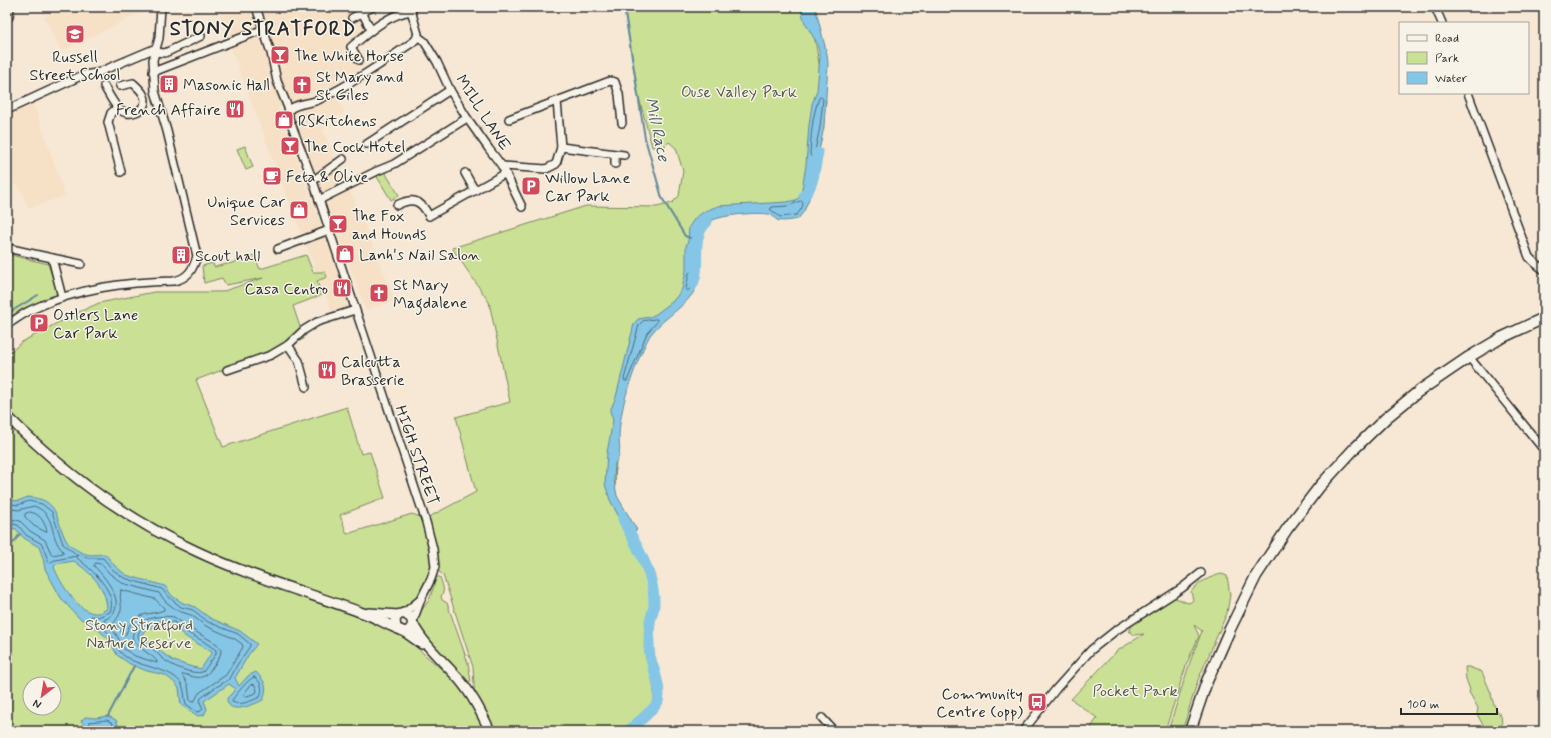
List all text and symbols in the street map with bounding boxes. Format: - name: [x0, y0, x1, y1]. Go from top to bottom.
- district label: STONY STRATFORD: [170, 16, 356, 43]
- legend: [1399, 22, 1529, 94]
- school or university icon: Russell Street School: [64, 23, 86, 45]
- text: Road: [1435, 31, 1459, 47]
- bar icon: The White Horse: [269, 44, 291, 66]
- place label: The White Horse: [294, 46, 404, 67]
- place label: Russell Street School: [30, 47, 120, 86]
- text: Park: [1435, 51, 1459, 67]
- place label: St Mary and St Giles: [316, 67, 403, 106]
- street label: MILL LANE: [450, 71, 515, 155]
- text: Water: [1435, 71, 1467, 87]
- building icon: Masonic Hall: [158, 73, 180, 95]
- church icon: St Mary and St Giles: [291, 74, 313, 96]
- place label: Masonic Hall: [183, 75, 270, 96]
- park label: Ouse Valley Park: [681, 82, 797, 103]
- water label: Mill Race: [640, 95, 675, 165]
- restaurant icon: French Affaire: [224, 98, 246, 120]
- place label: French Affaire: [116, 100, 221, 121]
- shop icon: RSKitchens: [273, 109, 295, 131]
- place label: RSKitchens: [298, 111, 377, 132]
- bar icon: The Cock Hotel: [279, 135, 301, 157]
- place label: The Cock Hotel: [304, 137, 406, 158]
- cafe icon: Feta & Olive: [261, 165, 283, 187]
- place label: Feta & Olive: [286, 167, 368, 188]
- place label: Willow Lane Car Park: [545, 168, 631, 207]
- parking icon: Willow Lane Car Park: [520, 175, 542, 197]
- place label: Unique Car Services: [207, 192, 285, 231]
- shop icon: Unique Car Services: [288, 199, 310, 221]
- place label: The Fox and Hounds: [352, 206, 426, 245]
- bar icon: The Fox and Hounds: [327, 213, 349, 235]
- shop icon: Lanh's Nail Salon: [334, 243, 356, 265]
- building icon: Scout hall: [170, 244, 192, 266]
- place label: Lanh's Nail Salon: [359, 245, 481, 266]
- place label: Scout hall: [195, 246, 260, 267]
- place label: St Mary Magdalene: [393, 275, 467, 315]
- restaurant icon: Casa Centro: [331, 277, 353, 299]
- place label: Casa Centro: [244, 279, 328, 300]
- church icon: St Mary Magdalene: [368, 282, 390, 304]
- place label: Ostlers Lane Car Park: [53, 305, 138, 344]
- parking icon: Ostlers Lane Car Park: [28, 312, 50, 334]
- place label: Calcutta Brasserie: [341, 352, 405, 391]
- restaurant icon: Calcutta Brasserie: [316, 359, 338, 381]
- street label: HIGH STREET: [390, 403, 444, 508]
- park label: Stony Stratford Nature Reserve: [85, 615, 193, 654]
- north arrow: [22, 676, 62, 716]
- park label: Pocket Park: [1092, 681, 1178, 702]
- place label: Community Centre (opp): [936, 684, 1023, 723]
- scale bar: [1401, 690, 1497, 716]
- bus stop icon: Community Centre (opp): [1026, 691, 1048, 713]
- text: N: [31, 696, 44, 712]
- text: 100 m: [1407, 697, 1439, 713]

